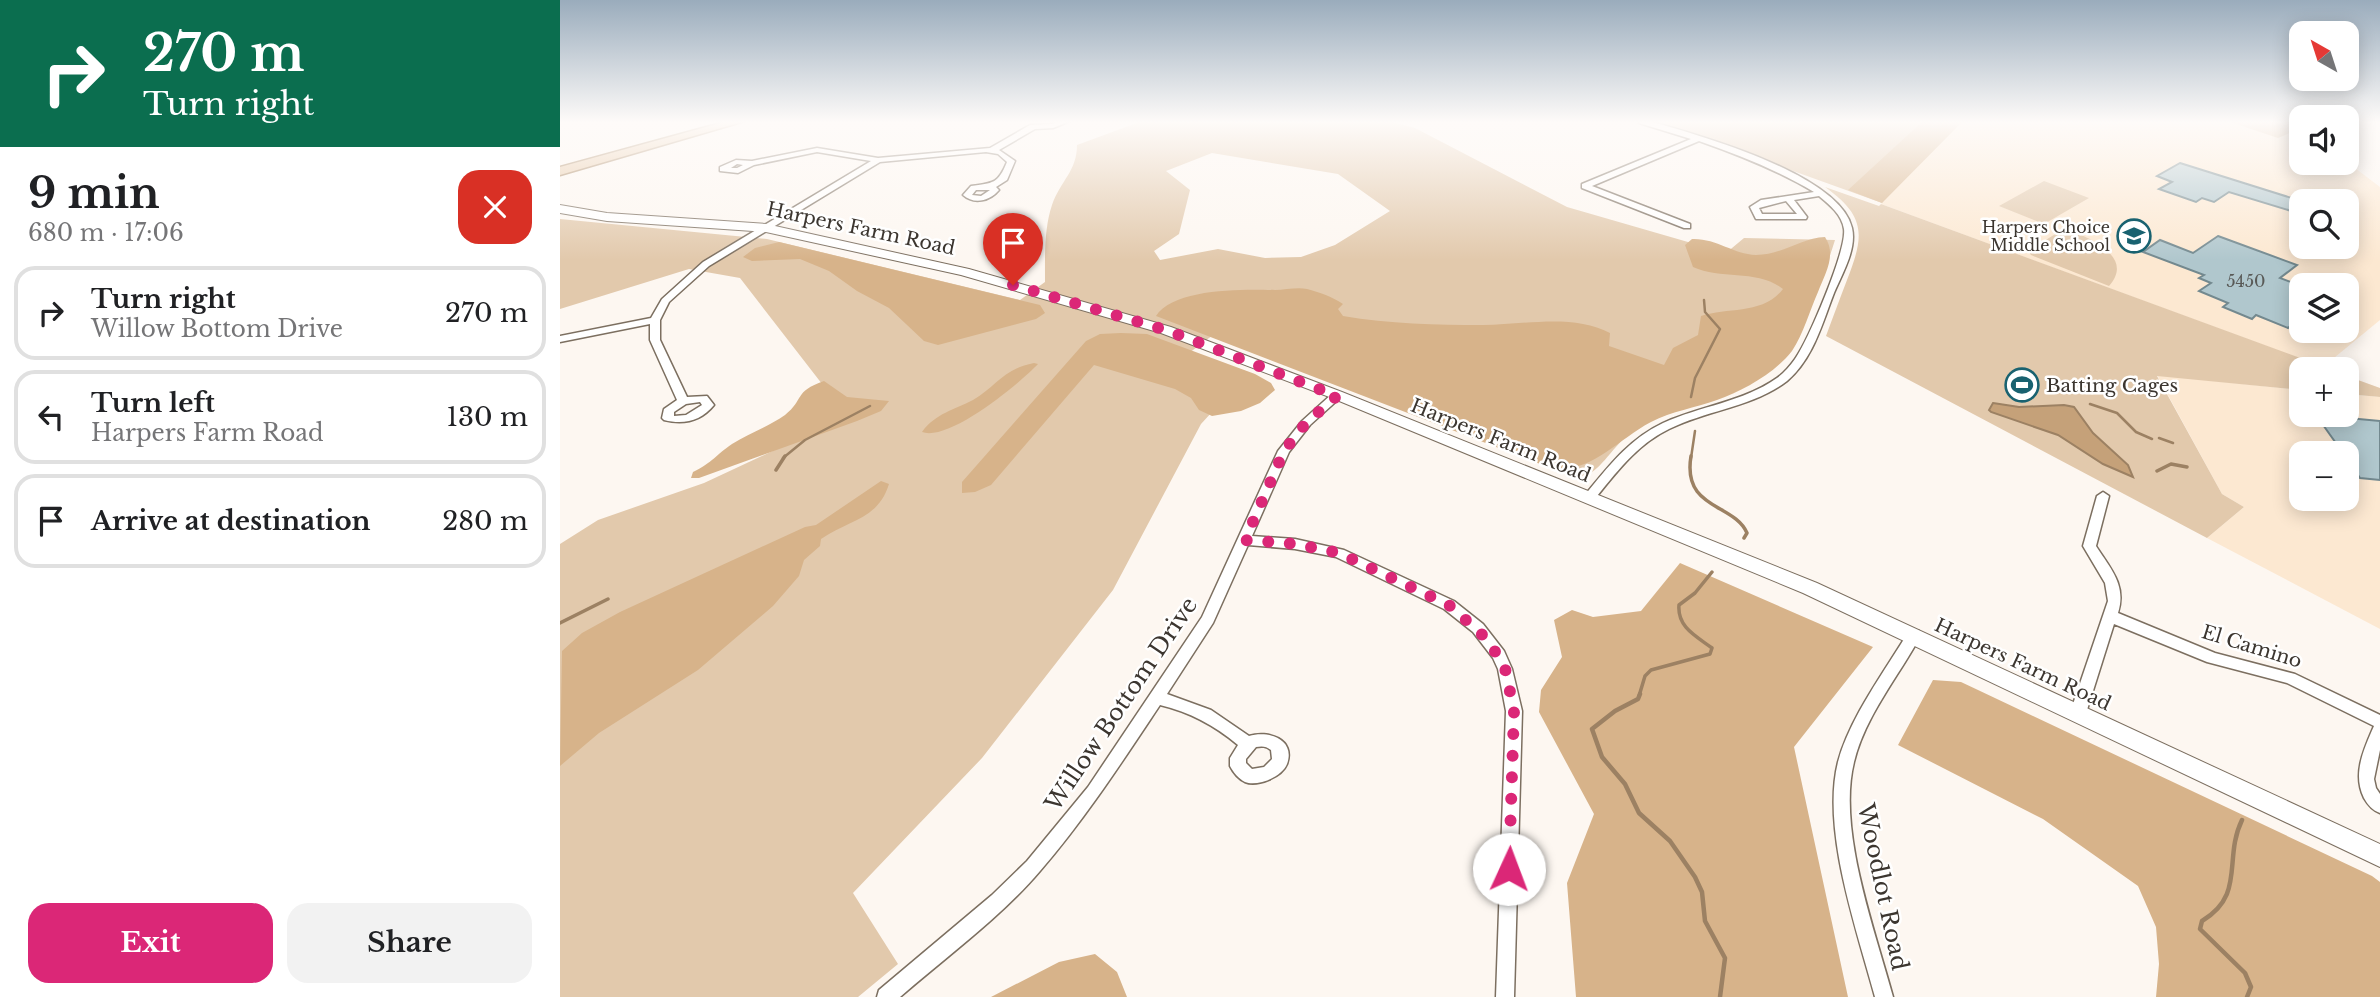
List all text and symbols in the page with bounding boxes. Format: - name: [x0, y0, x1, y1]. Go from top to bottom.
- north arrow: [2289, 21, 2359, 91]
- map controls: [2289, 21, 2359, 511]
- text: 270 m: [143, 23, 304, 84]
- icon: right: [28, 28, 119, 119]
- text: Turn right: [143, 84, 314, 124]
- button: sound: [2289, 105, 2359, 175]
- text: 9 min: [28, 167, 160, 219]
- button: close: [458, 170, 532, 244]
- button: search: [2289, 189, 2359, 259]
- street label: Harpers Farm Road: [765, 197, 957, 260]
- pin: [983, 213, 1043, 285]
- place label: Harpers Choice Middle School: [1982, 217, 2110, 255]
- school or university icon: Harpers Choice Middle School: [2115, 217, 2153, 255]
- text: 680 m · 17:06: [28, 219, 184, 247]
- icon: arrive: [994, 224, 1032, 262]
- house number: 5450: [2227, 271, 2265, 291]
- button: layers: [2289, 273, 2359, 343]
- text: Turn right: [91, 283, 236, 315]
- icon: right: [32, 294, 70, 332]
- text: 270 m: [445, 297, 528, 329]
- text: Willow Bottom Drive: [91, 315, 343, 343]
- button: +: [2289, 357, 2359, 427]
- sports icon: Batting Cages: [2003, 366, 2041, 404]
- place label: Batting Cages: [2046, 374, 2178, 397]
- text: Turn left: [91, 387, 215, 419]
- street label: Harpers Farm Road: [1407, 394, 1594, 487]
- icon: left: [32, 398, 70, 436]
- text: 130 m: [446, 401, 528, 433]
- text: Harpers Farm Road: [91, 419, 324, 447]
- button: −: [2289, 441, 2359, 511]
- icon: arrive: [32, 502, 70, 540]
- text: Arrive at destination: [91, 505, 371, 537]
- text: 280 m: [442, 505, 528, 537]
- street label: Willow Bottom Drive: [1038, 592, 1203, 817]
- street label: Harpers Farm Road: [1931, 613, 2115, 716]
- street label: El Camino: [2199, 620, 2305, 673]
- street label: Woodlot Road: [1851, 800, 1914, 973]
- position arrow: [1472, 832, 1546, 906]
- button: Exit: [28, 903, 273, 983]
- button: Share: [287, 903, 532, 983]

